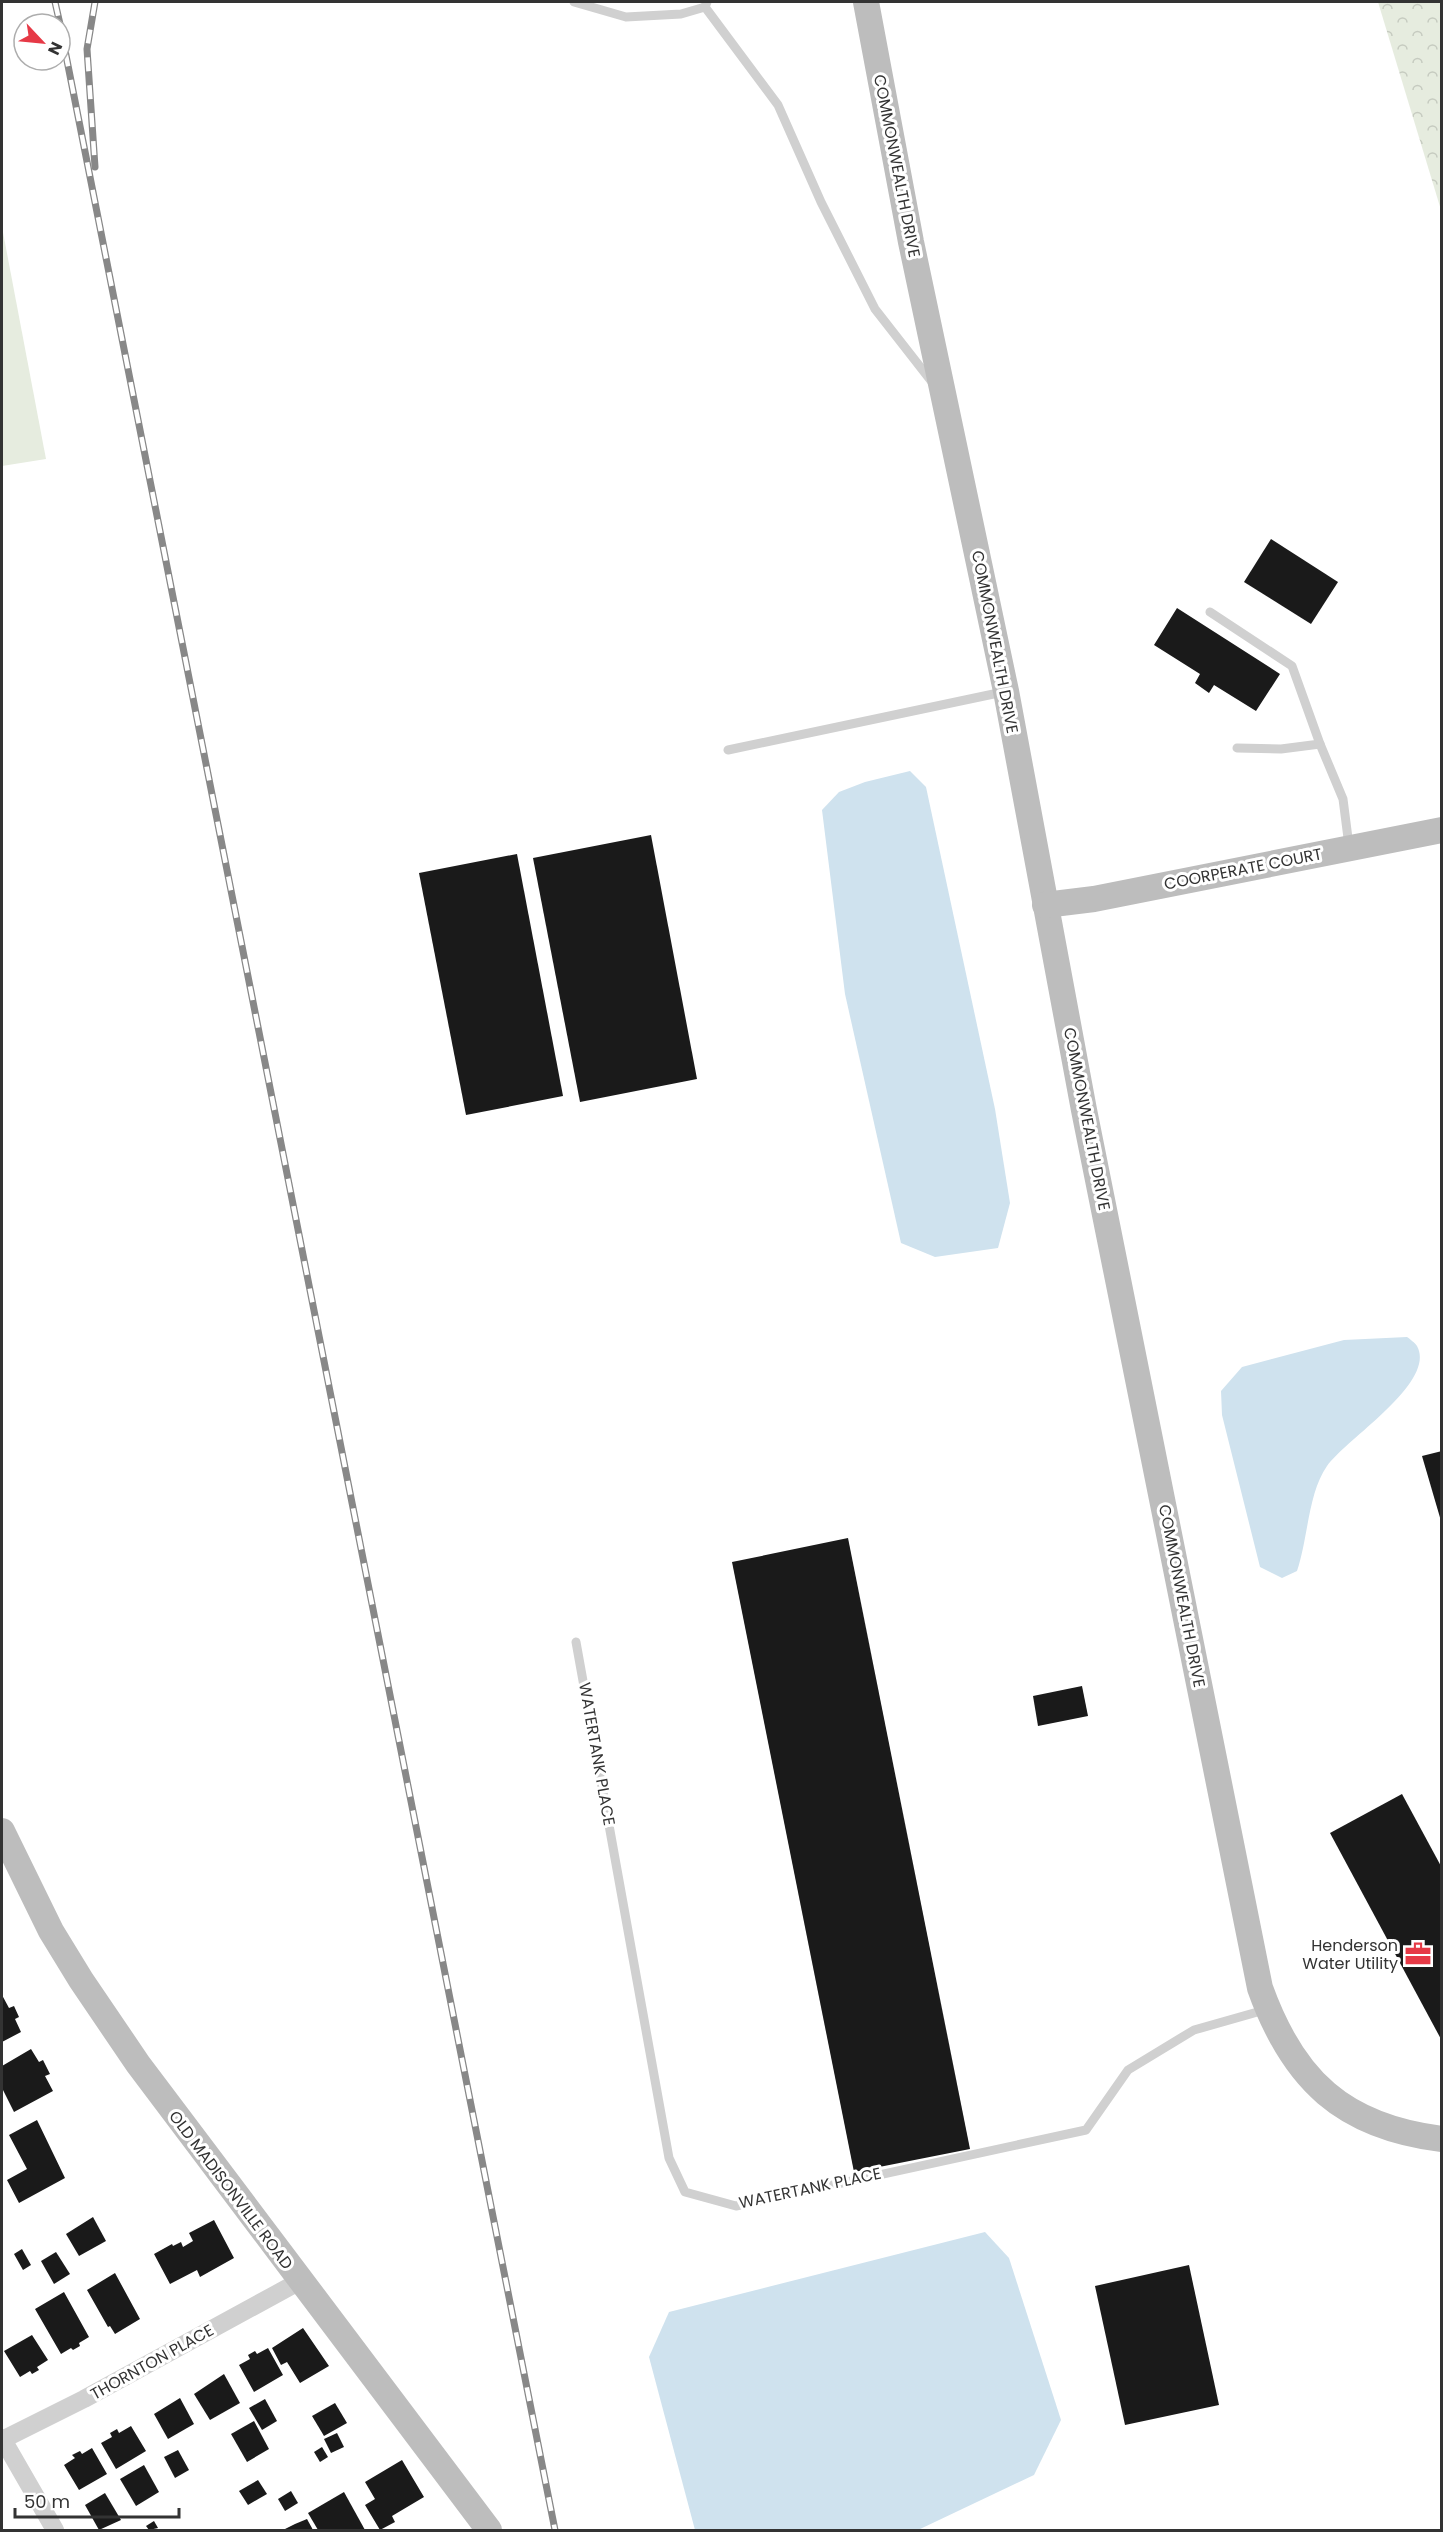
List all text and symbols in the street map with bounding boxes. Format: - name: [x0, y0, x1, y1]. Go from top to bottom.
- north arrow: [12, 12, 72, 72]
- text: N: [42, 38, 68, 59]
- street label: COMMONWEALTH DRIVE: [868, 73, 926, 259]
- street label: COMMONWEALTH DRIVE: [966, 549, 1024, 735]
- street label: COORPERATE COURT: [1162, 842, 1324, 896]
- street label: COMMONWEALTH DRIVE: [1058, 1026, 1116, 1212]
- street label: COMMONWEALTH DRIVE: [1153, 1503, 1211, 1689]
- street label: WATERTANK PLACE: [573, 1681, 621, 1827]
- place label: Henderson Water Utility: [1302, 1934, 1398, 1975]
- office icon: Henderson Water Utility: [1403, 1939, 1433, 1969]
- street label: OLD MADISONVILLE ROAD: [164, 2106, 298, 2274]
- street label: WATERTANK PLACE: [737, 2162, 883, 2214]
- street label: THORNTON PLACE: [86, 2319, 218, 2405]
- scale bar: [15, 2481, 178, 2519]
- text: 50 m: [24, 2489, 70, 2514]

